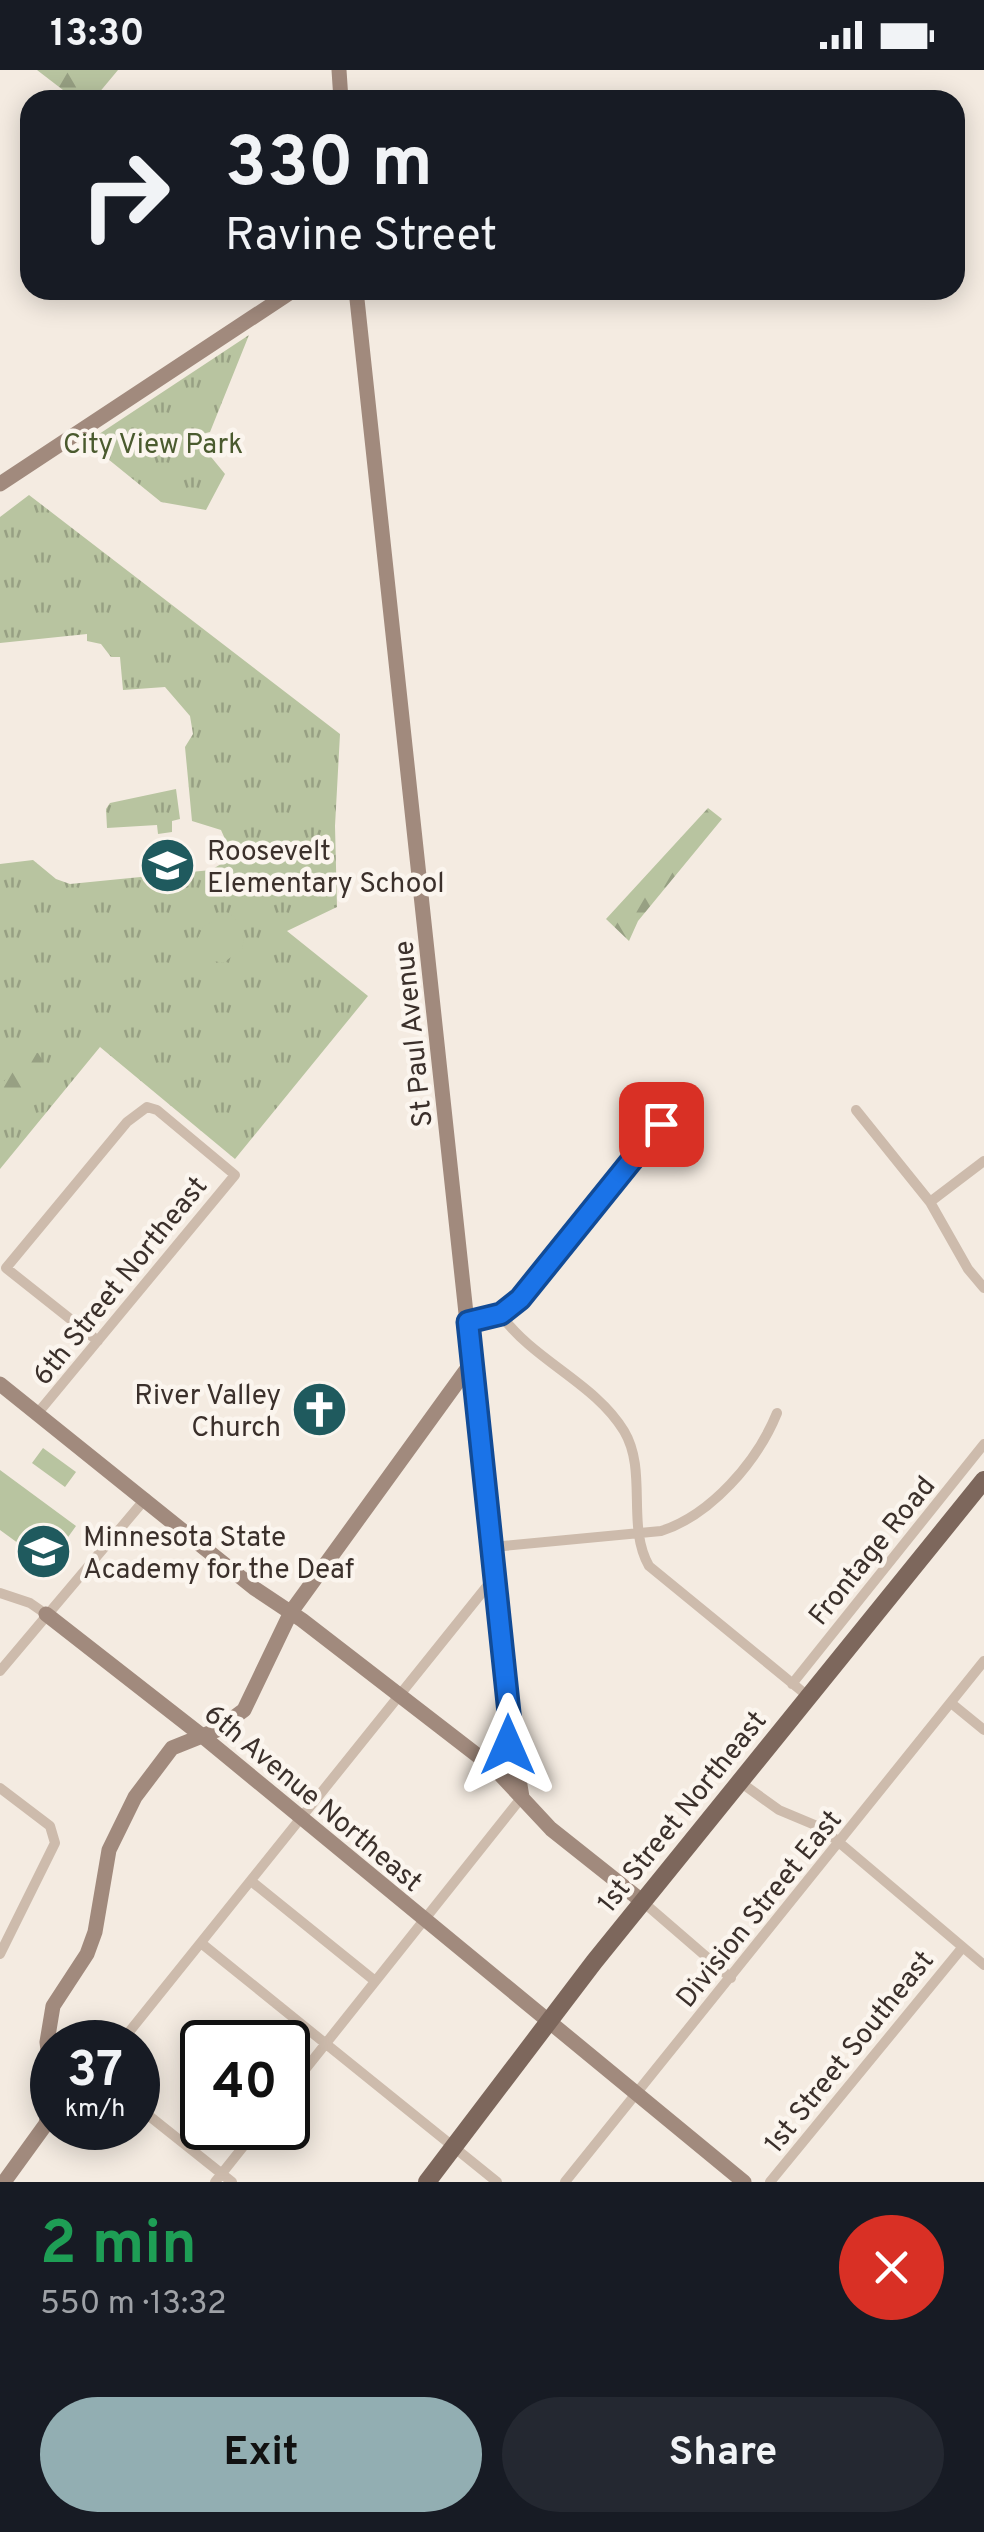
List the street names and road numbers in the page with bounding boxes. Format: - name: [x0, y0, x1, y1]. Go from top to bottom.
- street label: St Paul Avenue: [387, 938, 443, 1129]
- street label: 6th Street Northeast: [26, 1170, 217, 1394]
- street label: Frontage Road: [802, 1470, 945, 1634]
- street label: 6th Avenue Northeast: [196, 1697, 429, 1901]
- street label: 1st Street Northeast: [591, 1705, 776, 1921]
- street label: Division Street East: [670, 1804, 851, 2016]
- street label: 1st Street Southeast: [758, 1944, 943, 2162]

